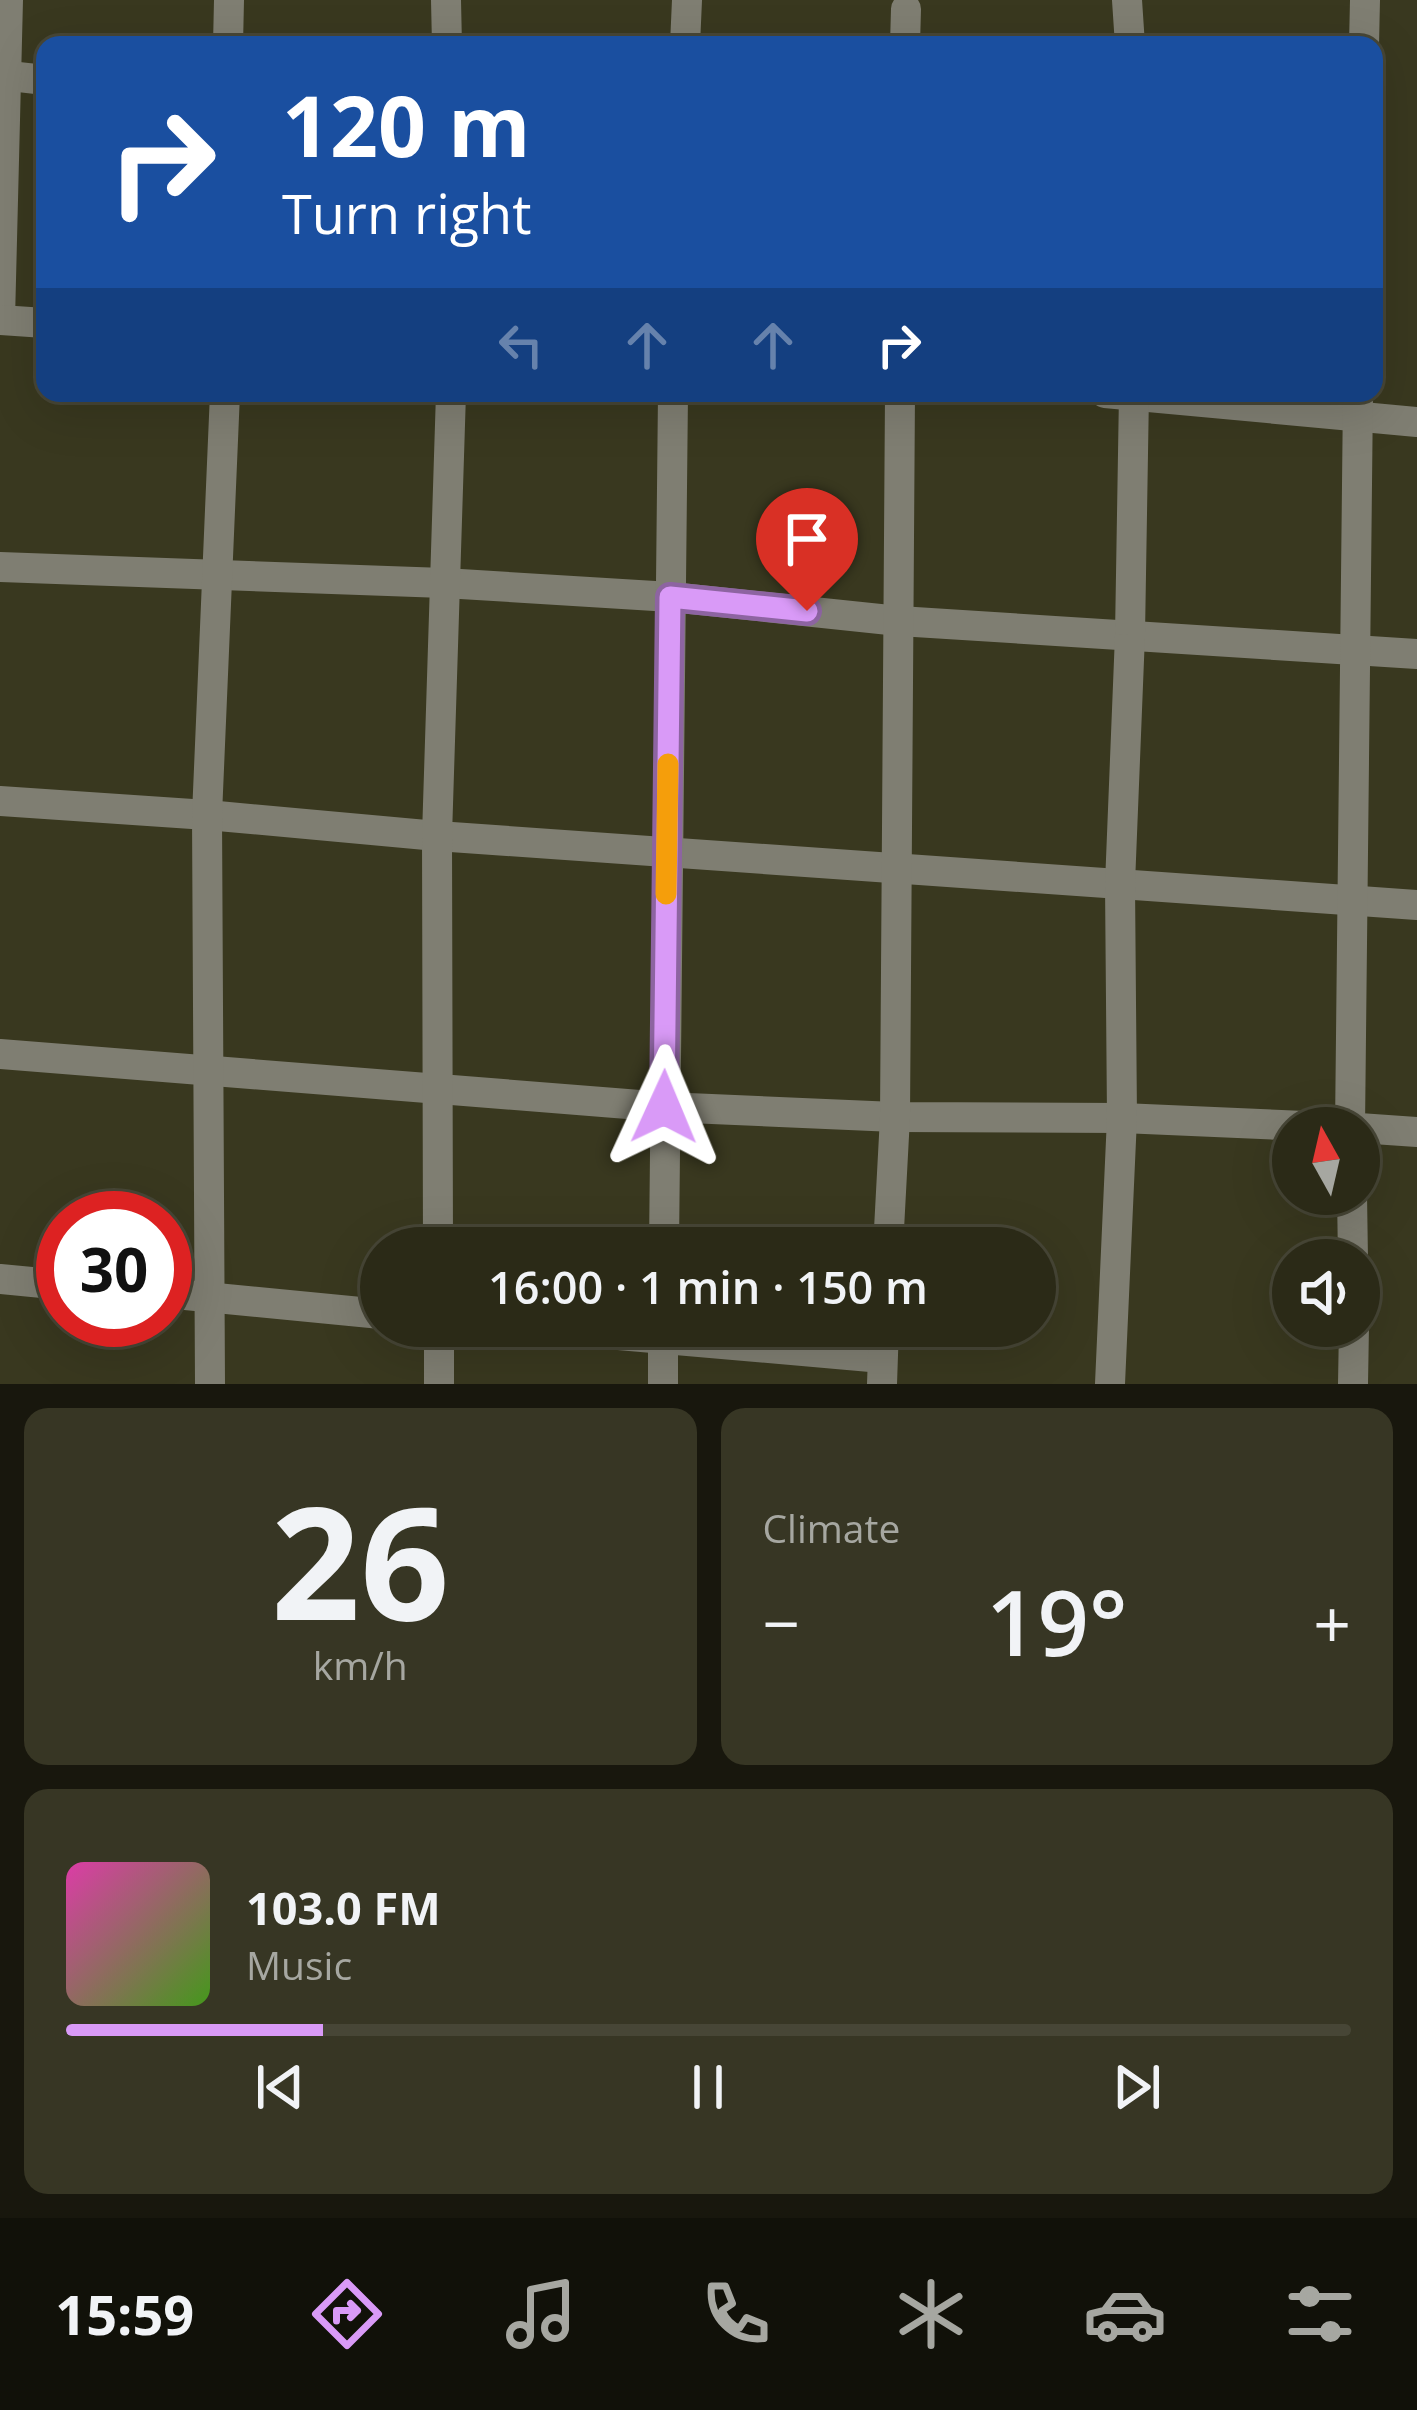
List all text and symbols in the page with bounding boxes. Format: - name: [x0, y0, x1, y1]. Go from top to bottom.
- text: 120 m: [282, 67, 530, 182]
- icon: right: [84, 84, 240, 240]
- text: Turn right: [282, 176, 531, 250]
- icon: left: [488, 312, 554, 378]
- icon: ahead: [614, 312, 680, 378]
- icon: ahead: [740, 312, 806, 378]
- icon: right: [866, 312, 932, 378]
- pin: [756, 488, 858, 611]
- icon: arrive: [774, 506, 840, 572]
- position arrow: [601, 1044, 727, 1170]
- north arrow: [1272, 1107, 1380, 1215]
- map controls: [1272, 1107, 1380, 1347]
- speed limit sign: 30: [36, 1191, 192, 1347]
- button: sound: [1272, 1239, 1380, 1347]
- text: 16:00 · 1 min · 150 m: [488, 1256, 928, 1317]
- text: 26: [271, 1453, 449, 1666]
- text: Climate: [763, 1501, 900, 1554]
- text: 19°: [986, 1560, 1127, 1682]
- text: −: [763, 1577, 800, 1667]
- text: +: [1313, 1577, 1351, 1667]
- text: km/h: [313, 1638, 408, 1691]
- text: 103.0 FM: [246, 1877, 441, 1938]
- text: Music: [246, 1938, 352, 1991]
- icon: previous: [247, 2054, 313, 2120]
- icon: pause: [675, 2054, 741, 2120]
- icon: next: [1104, 2054, 1170, 2120]
- icon: directions: [305, 2272, 389, 2356]
- icon: music: [499, 2272, 583, 2356]
- icon: phone: [694, 2272, 778, 2356]
- icon: climate: [889, 2272, 973, 2356]
- icon: car: [1083, 2272, 1167, 2356]
- icon: filters: [1278, 2272, 1362, 2356]
- text: 15:59: [55, 2277, 194, 2351]

